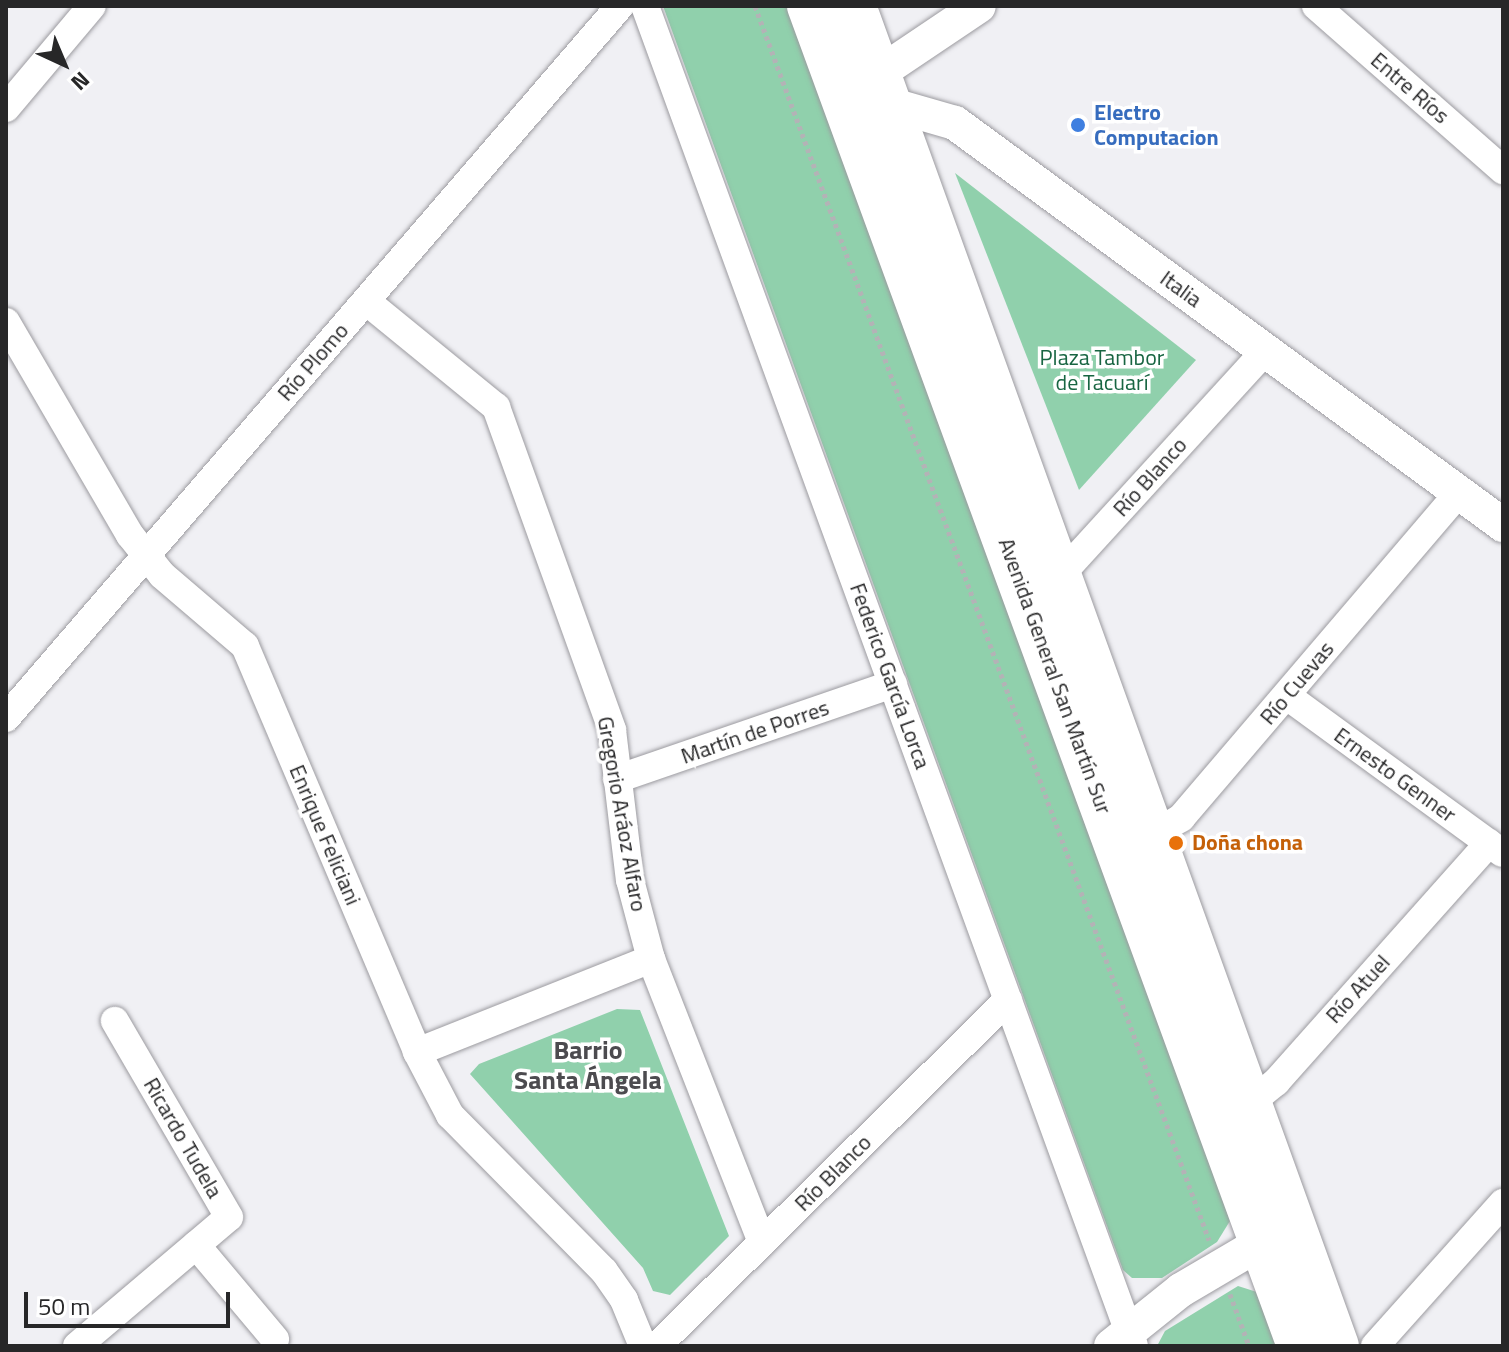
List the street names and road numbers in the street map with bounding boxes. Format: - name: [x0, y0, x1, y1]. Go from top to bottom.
- street label: Entre Ríos: [1365, 47, 1455, 129]
- street label: Italia: [1155, 265, 1207, 313]
- street label: Río Plomo: [272, 318, 354, 406]
- street label: Río Blanco: [1108, 432, 1192, 522]
- street label: Avenida General San Martín Sur: [993, 534, 1117, 818]
- street label: Federico García Lorca: [844, 580, 936, 772]
- street label: Río Cuevas: [1254, 636, 1340, 730]
- street label: Martín de Porres: [678, 694, 832, 770]
- street label: Gregorio Aráoz Alfaro: [592, 714, 652, 914]
- street label: Ernesto Genner: [1329, 722, 1461, 828]
- street label: Enrique Feliciani: [284, 761, 366, 909]
- street label: Río Atuel: [1320, 949, 1396, 1029]
- street label: Ricardo Tudela: [138, 1073, 228, 1203]
- street label: Río Blanco: [789, 1129, 877, 1217]

